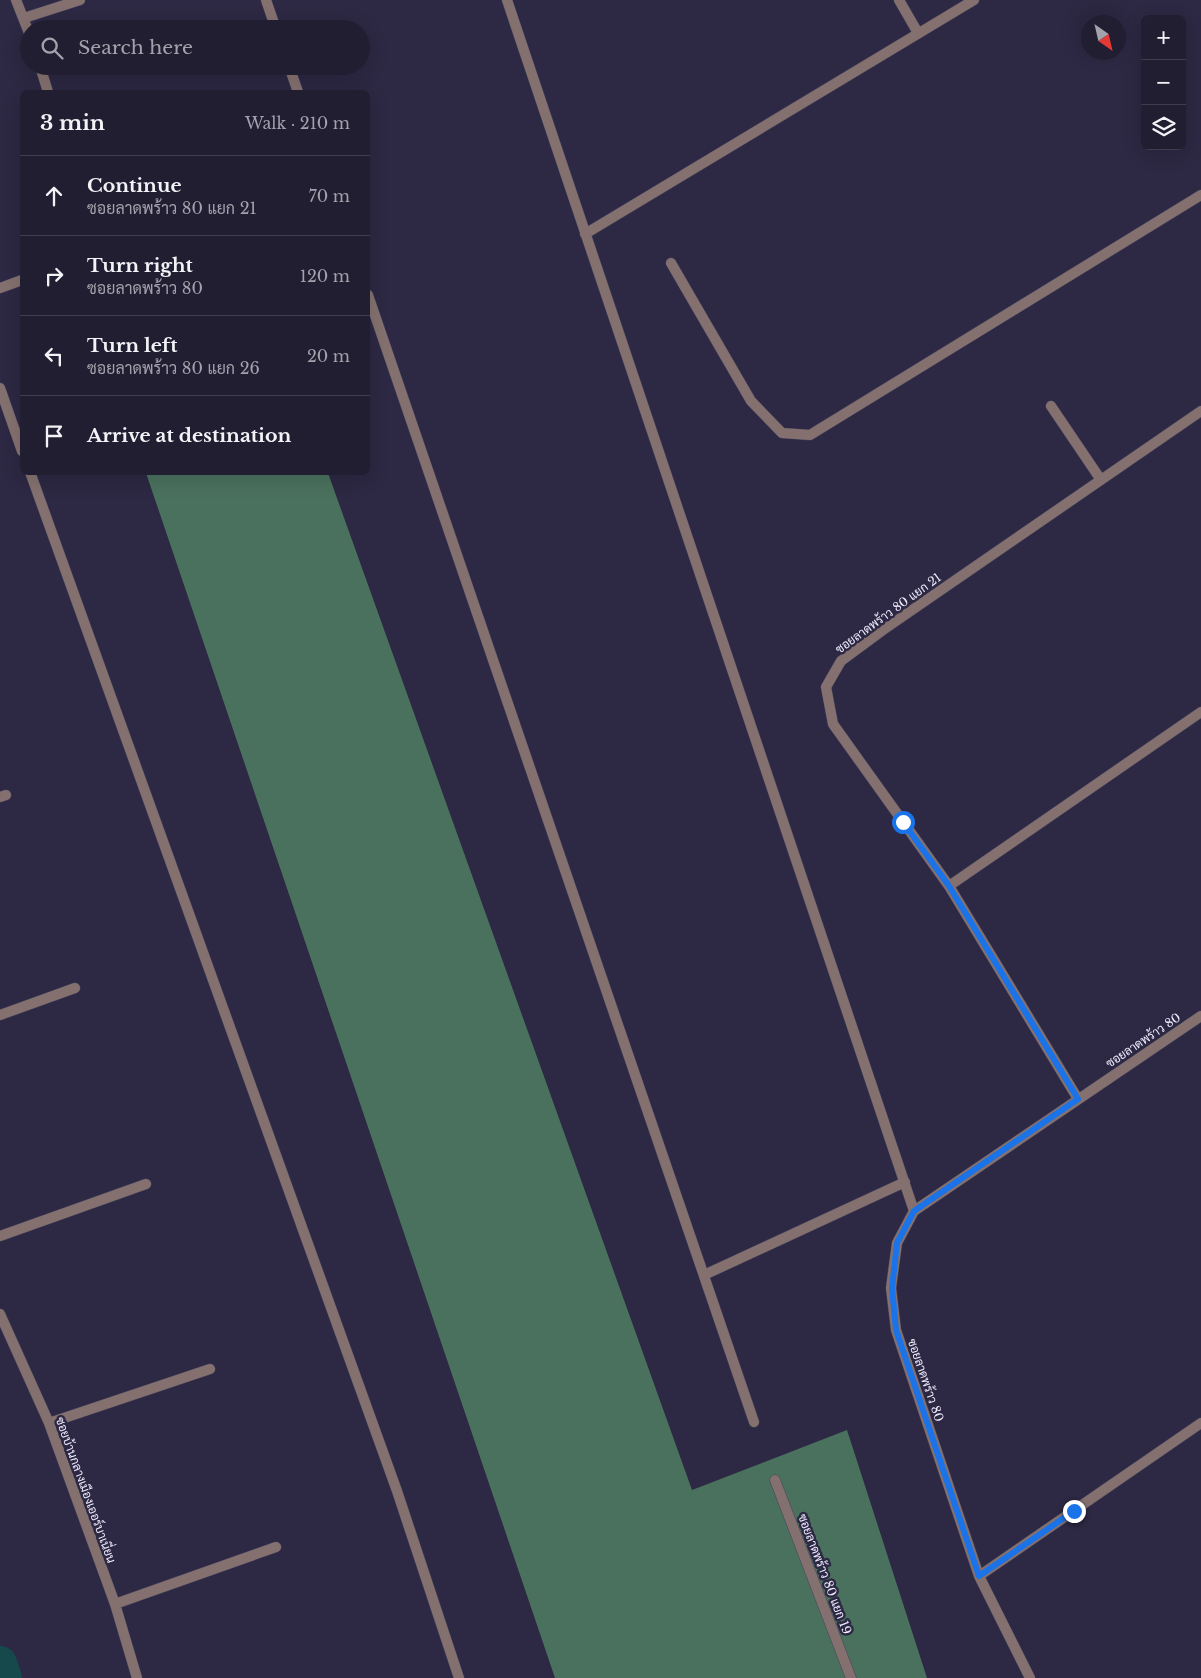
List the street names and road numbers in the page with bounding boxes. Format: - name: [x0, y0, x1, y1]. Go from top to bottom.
- street label: ซอยลาดพร้าว 80 แยก 21: [832, 570, 944, 656]
- street label: ซอยลาดพร้าว 80: [1103, 1009, 1183, 1071]
- street label: ซอยลาดพร้าว 80: [905, 1336, 947, 1424]
- street label: ซอยบ้านกลางเมืองเออร์บาเนี่ยน: [53, 1414, 122, 1565]
- street label: ซอยลาดพร้าว 80 แยก 19: [795, 1512, 855, 1636]

